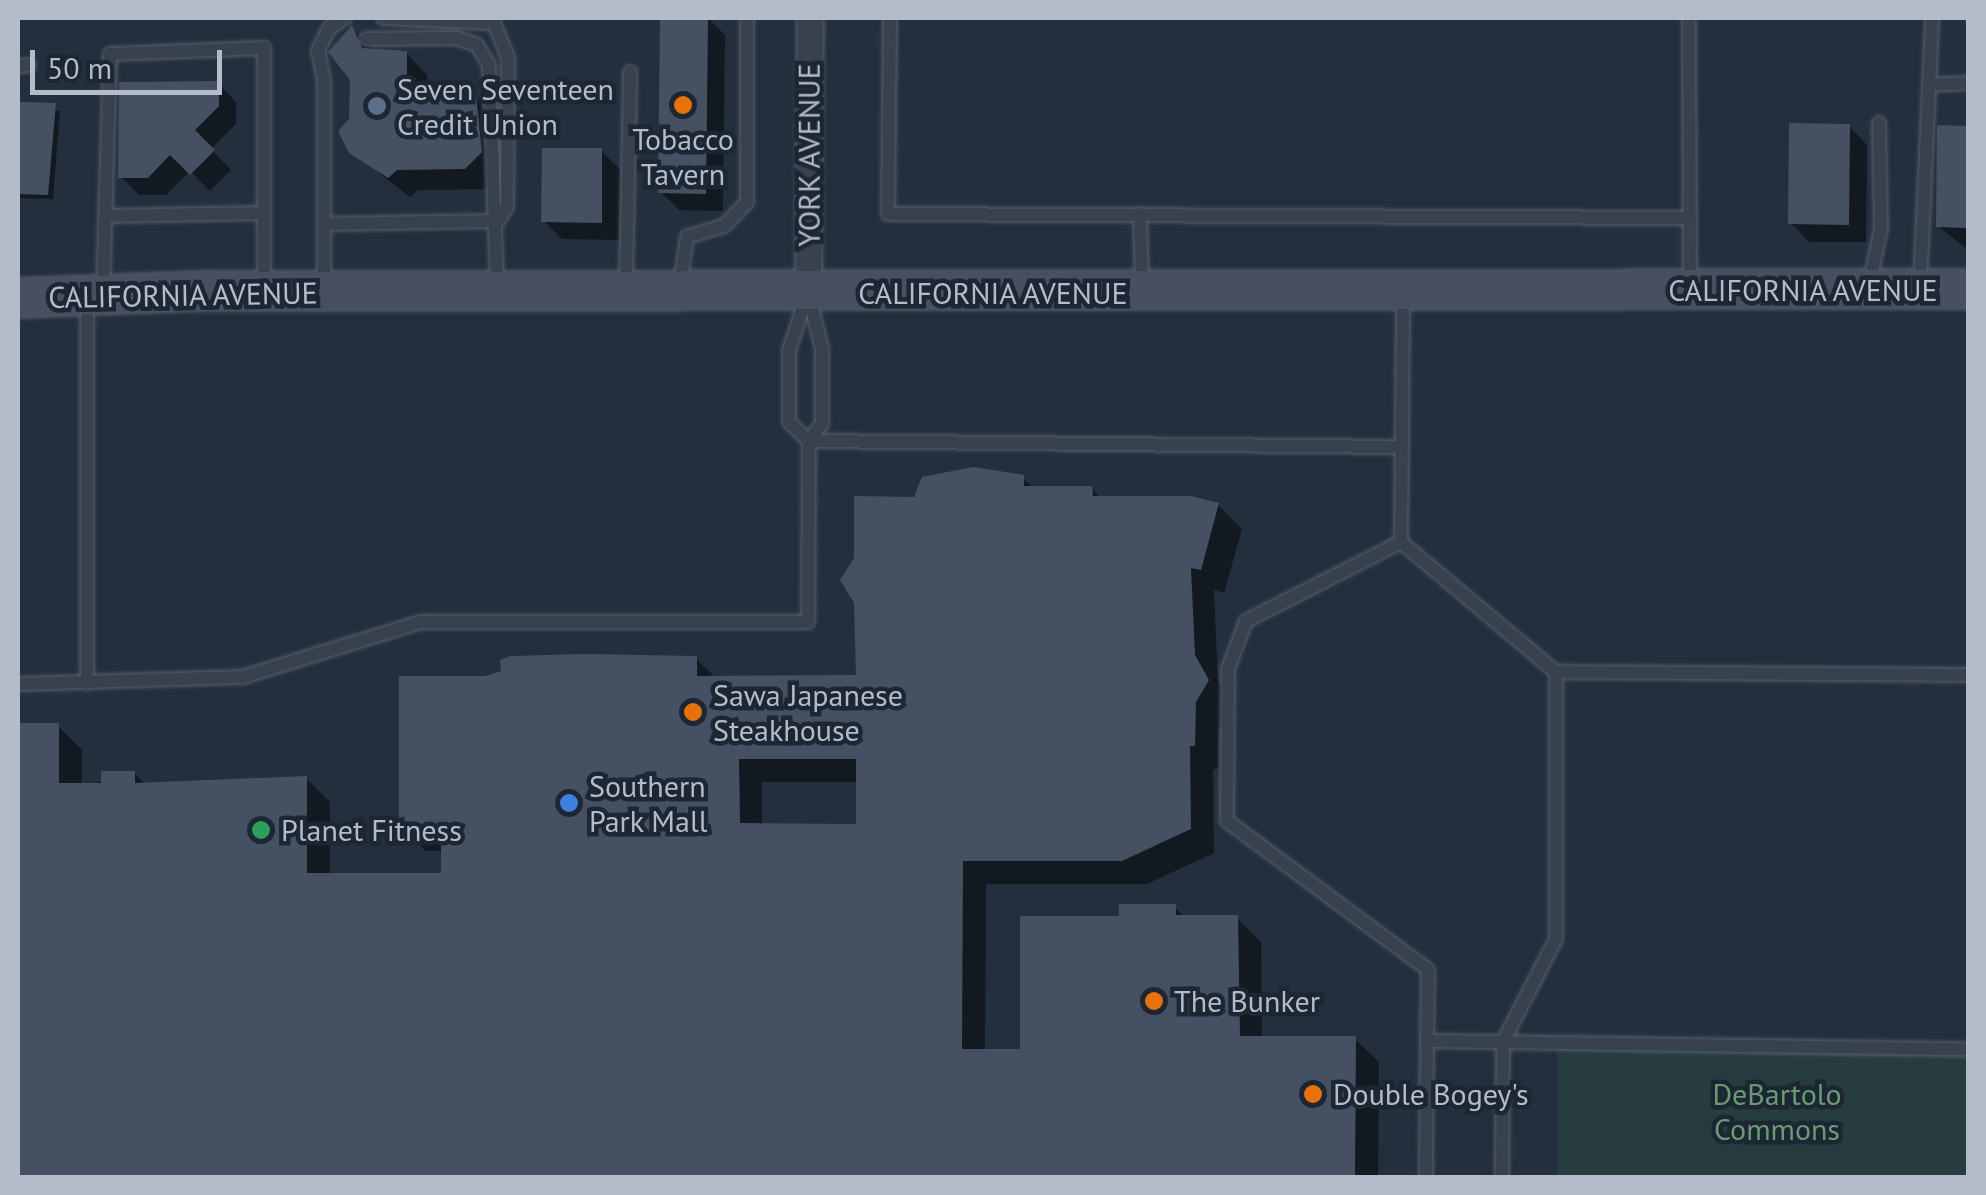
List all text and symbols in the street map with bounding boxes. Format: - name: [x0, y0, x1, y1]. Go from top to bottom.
- scale bar: [35, 30, 228, 92]
- text: 50 m: [47, 48, 112, 87]
- street label: YORK AVENUE: [791, 62, 827, 248]
- place label: Seven Seventeen Credit Union: [397, 71, 614, 142]
- marker: Tobacco Tavern: [672, 94, 694, 116]
- marker: Seven Seventeen Credit Union: [366, 95, 388, 117]
- place label: Tobacco Tavern: [632, 121, 734, 192]
- street label: CALIFORNIA AVENUE: [1667, 272, 1939, 308]
- street label: CALIFORNIA AVENUE: [47, 275, 319, 315]
- street label: CALIFORNIA AVENUE: [857, 275, 1129, 311]
- place label: Sawa Japanese Steakhouse: [713, 677, 903, 748]
- marker: Sawa Japanese Steakhouse: [682, 701, 704, 723]
- place label: Southern Park Mall: [589, 768, 708, 838]
- marker: Southern Park Mall: [558, 792, 580, 814]
- place label: Planet Fitness: [281, 812, 462, 848]
- marker: Planet Fitness: [250, 819, 272, 841]
- place label: The Bunker: [1174, 983, 1320, 1019]
- marker: The Bunker: [1143, 990, 1165, 1012]
- place label: Double Bogey's: [1333, 1076, 1529, 1112]
- park label: DeBartolo Commons: [1712, 1076, 1842, 1146]
- marker: Double Bogey's: [1302, 1083, 1324, 1105]

